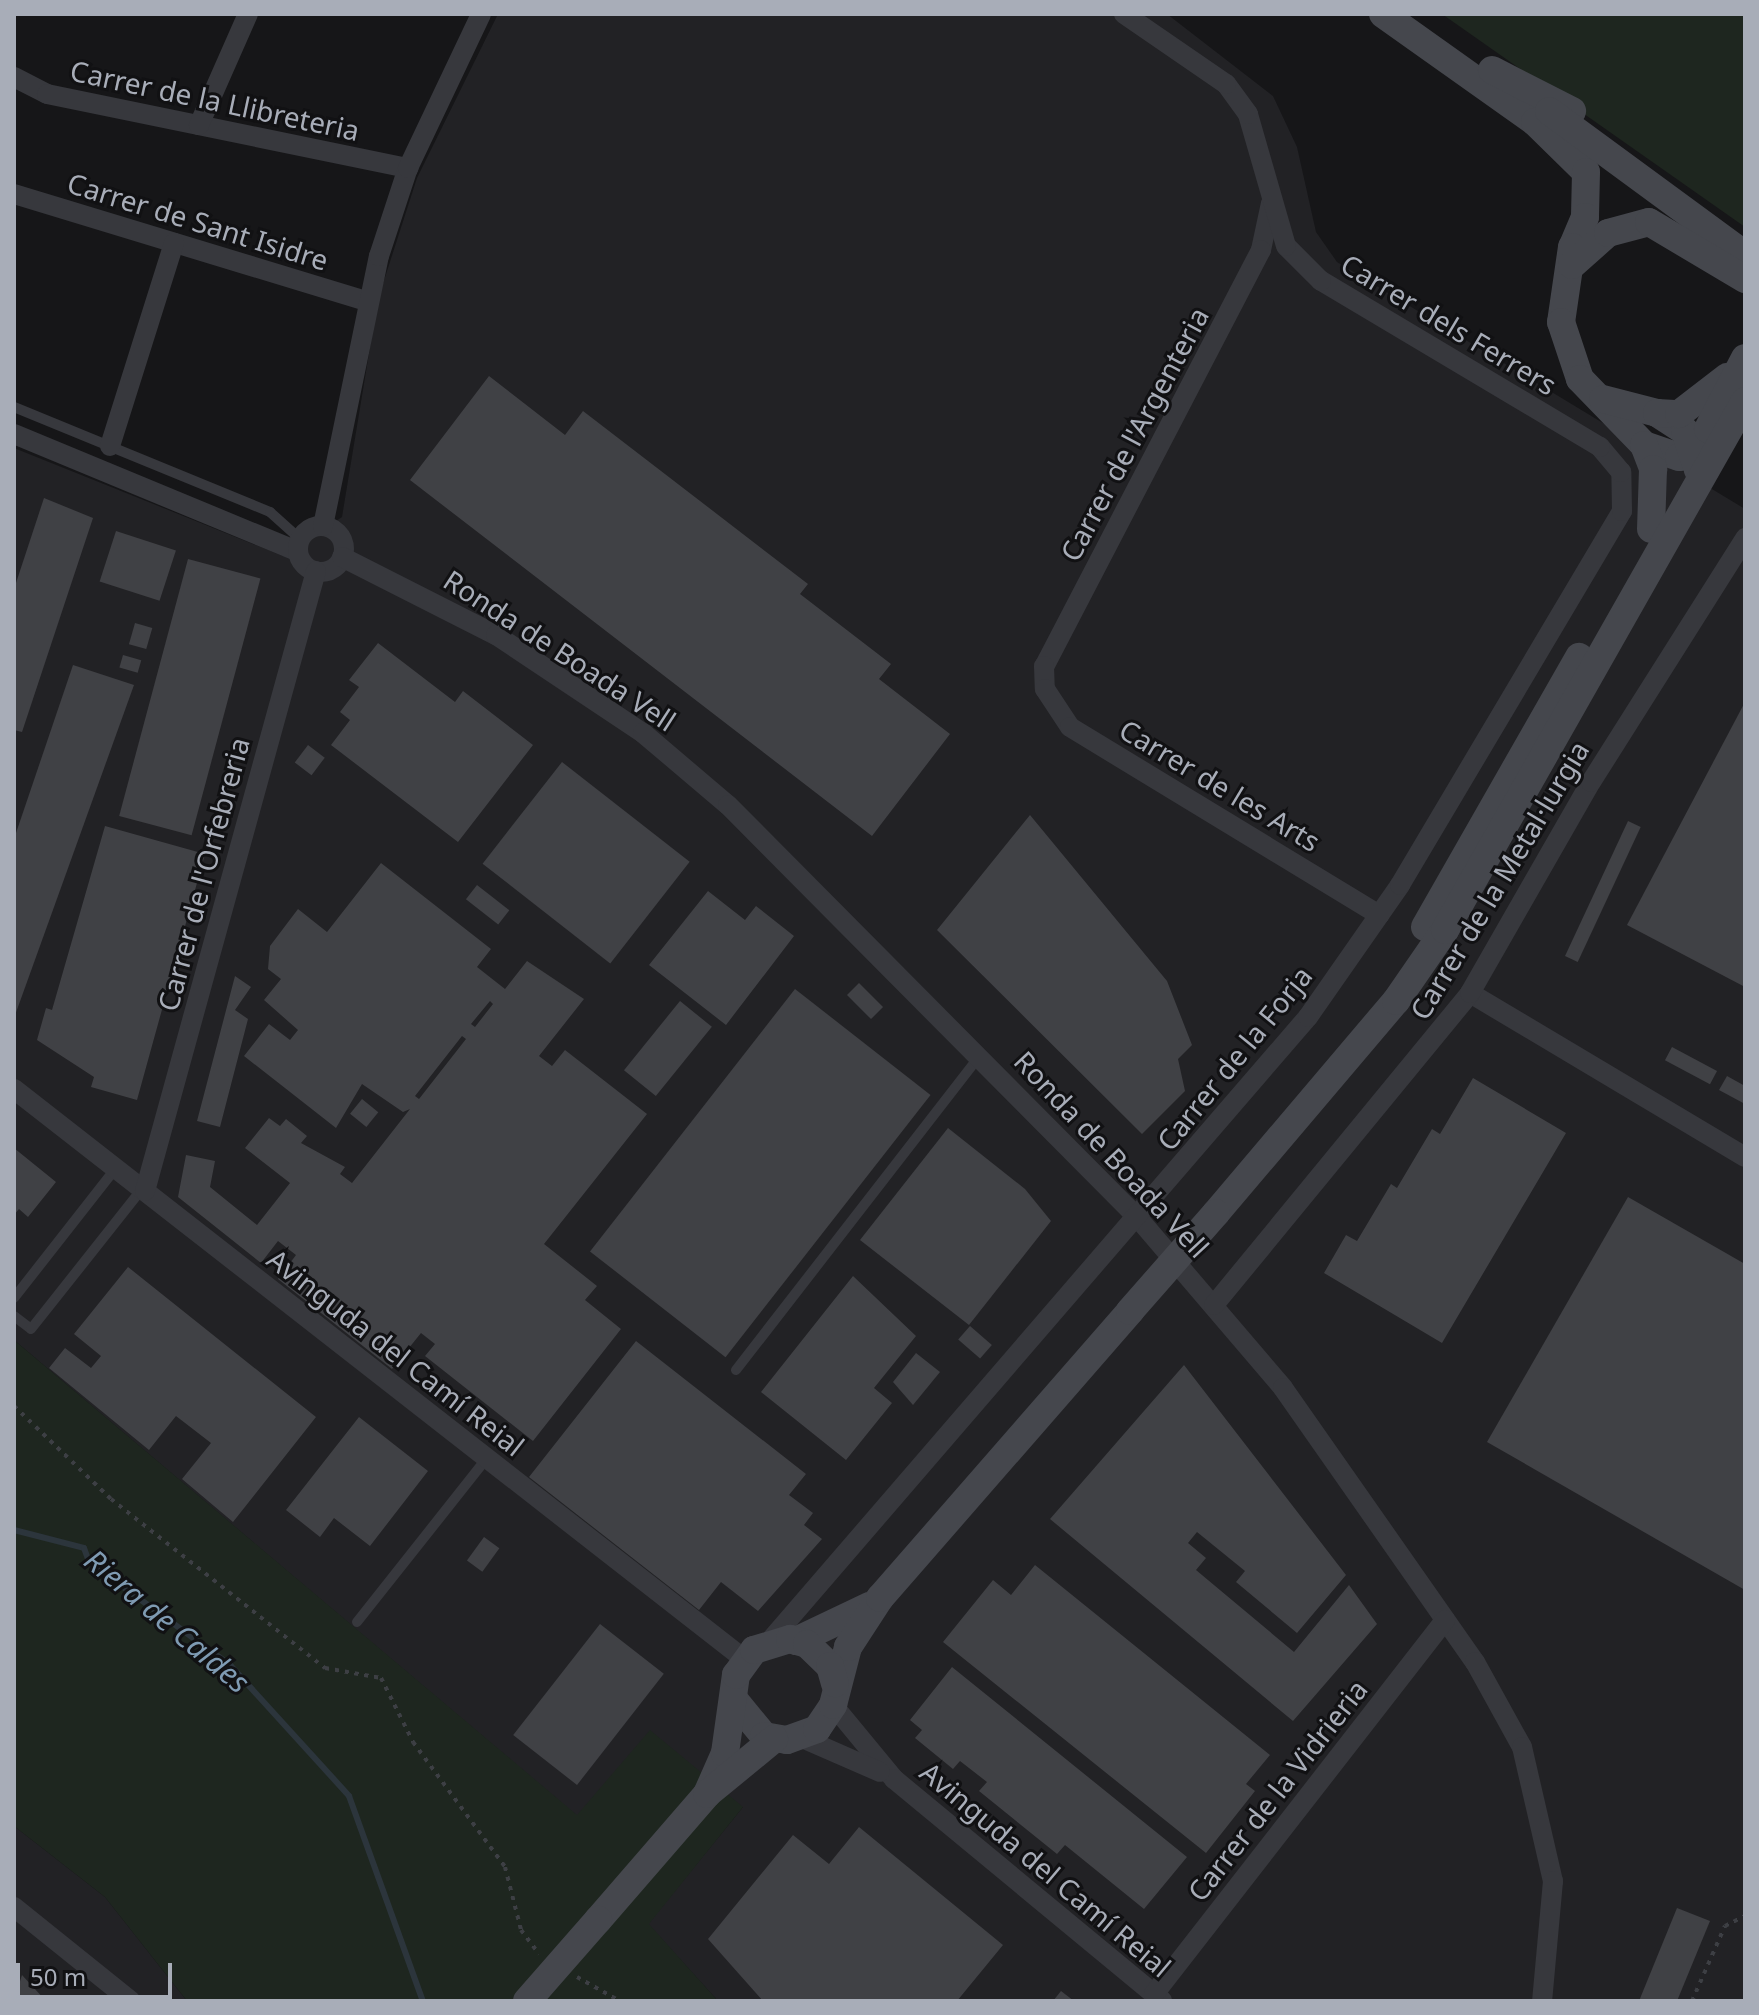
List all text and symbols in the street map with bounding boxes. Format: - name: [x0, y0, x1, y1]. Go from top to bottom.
- street label: Carrer de la Llibreteria: [67, 53, 363, 147]
- street label: Carrer de Sant Isidre: [64, 165, 332, 277]
- street label: Carrer dels Ferrers: [1335, 246, 1563, 402]
- street label: Carrer de l'Argenteria: [1053, 301, 1215, 567]
- street label: Ronda de Boada Vell: [438, 562, 682, 738]
- street label: Carrer de les Arts: [1114, 712, 1326, 858]
- street label: Carrer de l'Orfebreria: [150, 734, 256, 1014]
- street label: Carrer de la Metal·lurgia: [1403, 735, 1595, 1025]
- street label: Carrer de la Forja: [1149, 959, 1319, 1157]
- street label: Ronda de Boada Vell: [1008, 1044, 1216, 1264]
- street label: Avinguda del Camí Reial: [261, 1241, 531, 1463]
- water label: Riera de Caldes: [77, 1542, 257, 1700]
- street label: Carrer de la Vidrieria: [1180, 1673, 1374, 1907]
- street label: Avinguda del Camí Reial: [914, 1754, 1178, 1984]
- scale bar: [20, 1947, 176, 1997]
- text: 50 m: [30, 1960, 86, 1993]

